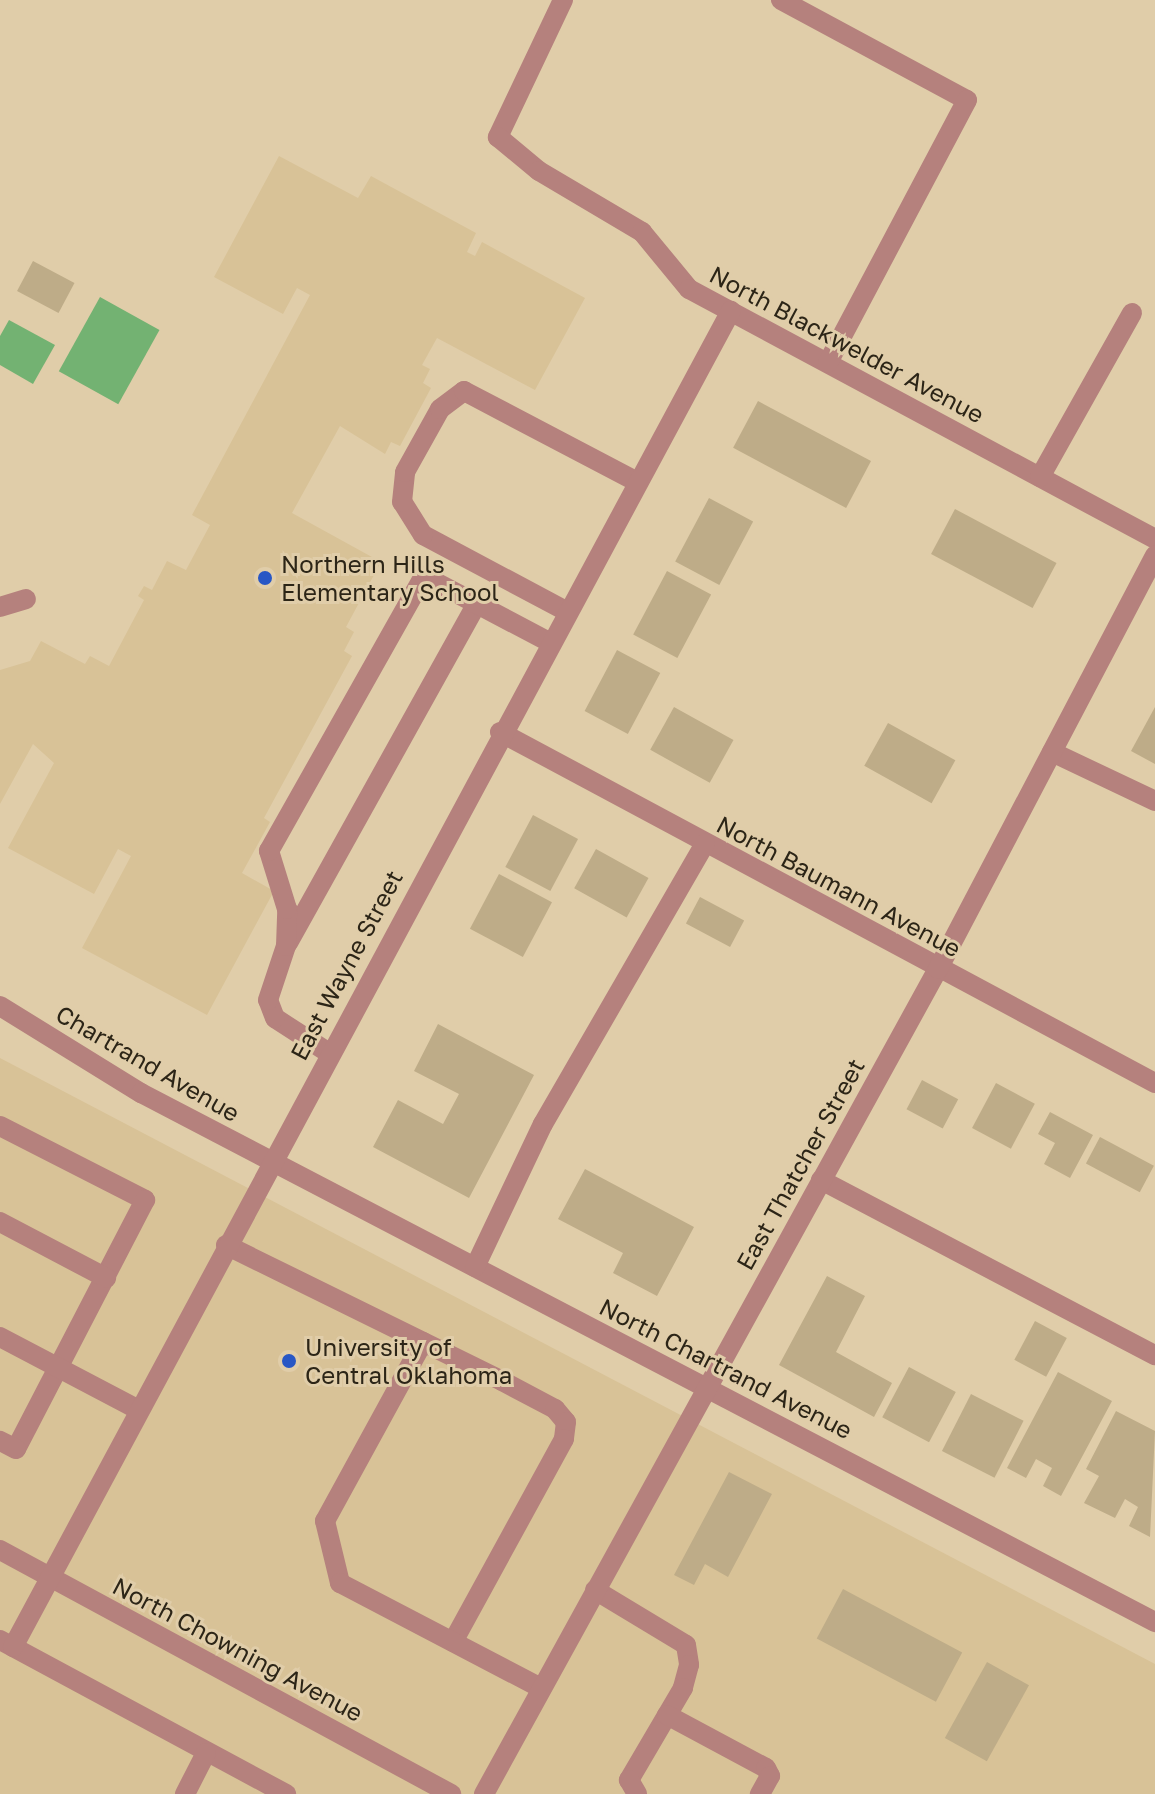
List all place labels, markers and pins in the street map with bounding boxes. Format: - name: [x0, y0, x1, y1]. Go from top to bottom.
- place label: Northern Hills Elementary School: [281, 550, 499, 606]
- marker: Northern Hills Elementary School: [256, 569, 274, 587]
- place label: University of Central Oklahoma: [305, 1333, 512, 1389]
- marker: University of Central Oklahoma: [280, 1352, 298, 1370]

